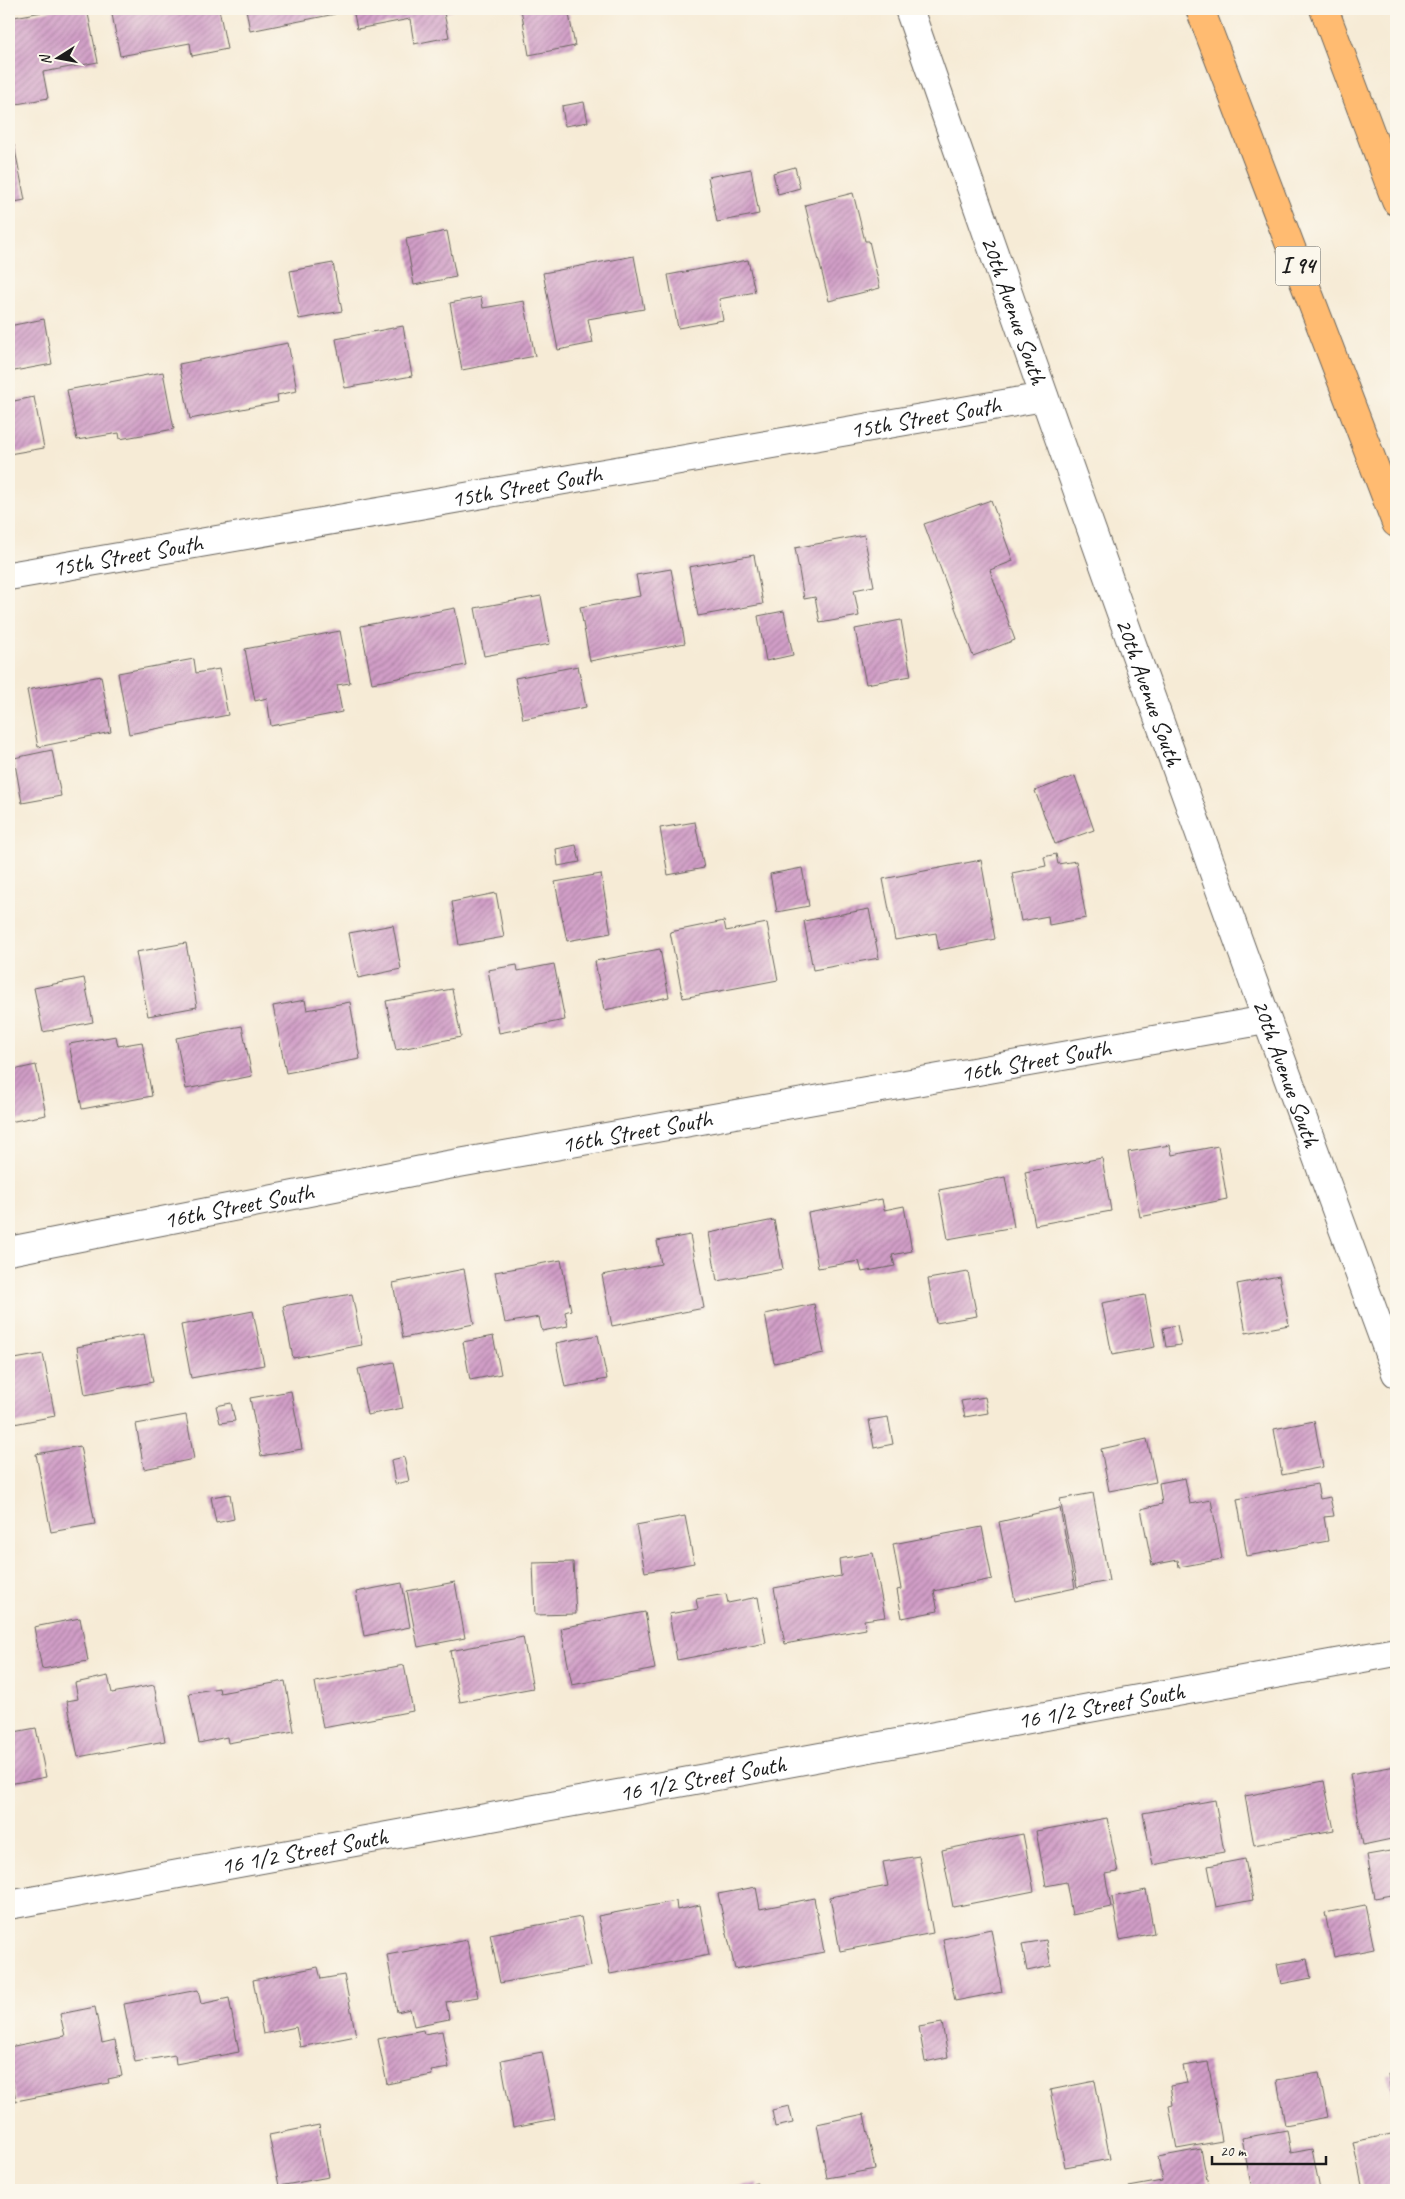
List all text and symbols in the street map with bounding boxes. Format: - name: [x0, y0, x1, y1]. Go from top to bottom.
- north arrow: [32, 32, 82, 82]
- text: N: [36, 52, 55, 66]
- street label: 20th Avenue South: [974, 232, 1054, 389]
- road number: I 94: [1276, 247, 1320, 286]
- street label: 15th Street South: [848, 389, 1005, 445]
- street label: 15th Street South: [449, 458, 606, 514]
- street label: 15th Street South: [50, 527, 207, 583]
- street label: 20th Avenue South: [1109, 614, 1190, 771]
- street label: 20th Avenue South: [1246, 995, 1327, 1152]
- street label: 16th Street South: [958, 1032, 1115, 1089]
- street label: 16th Street South: [559, 1103, 716, 1160]
- street label: 16th Street South: [161, 1176, 318, 1235]
- street label: 16 1/2 Street South: [1015, 1676, 1188, 1736]
- street label: 16 1/2 Street South: [617, 1748, 789, 1808]
- street label: 16 1/2 Street South: [218, 1821, 391, 1881]
- scale bar: [1212, 2134, 1326, 2166]
- text: 20 m: [1220, 2142, 1247, 2161]

